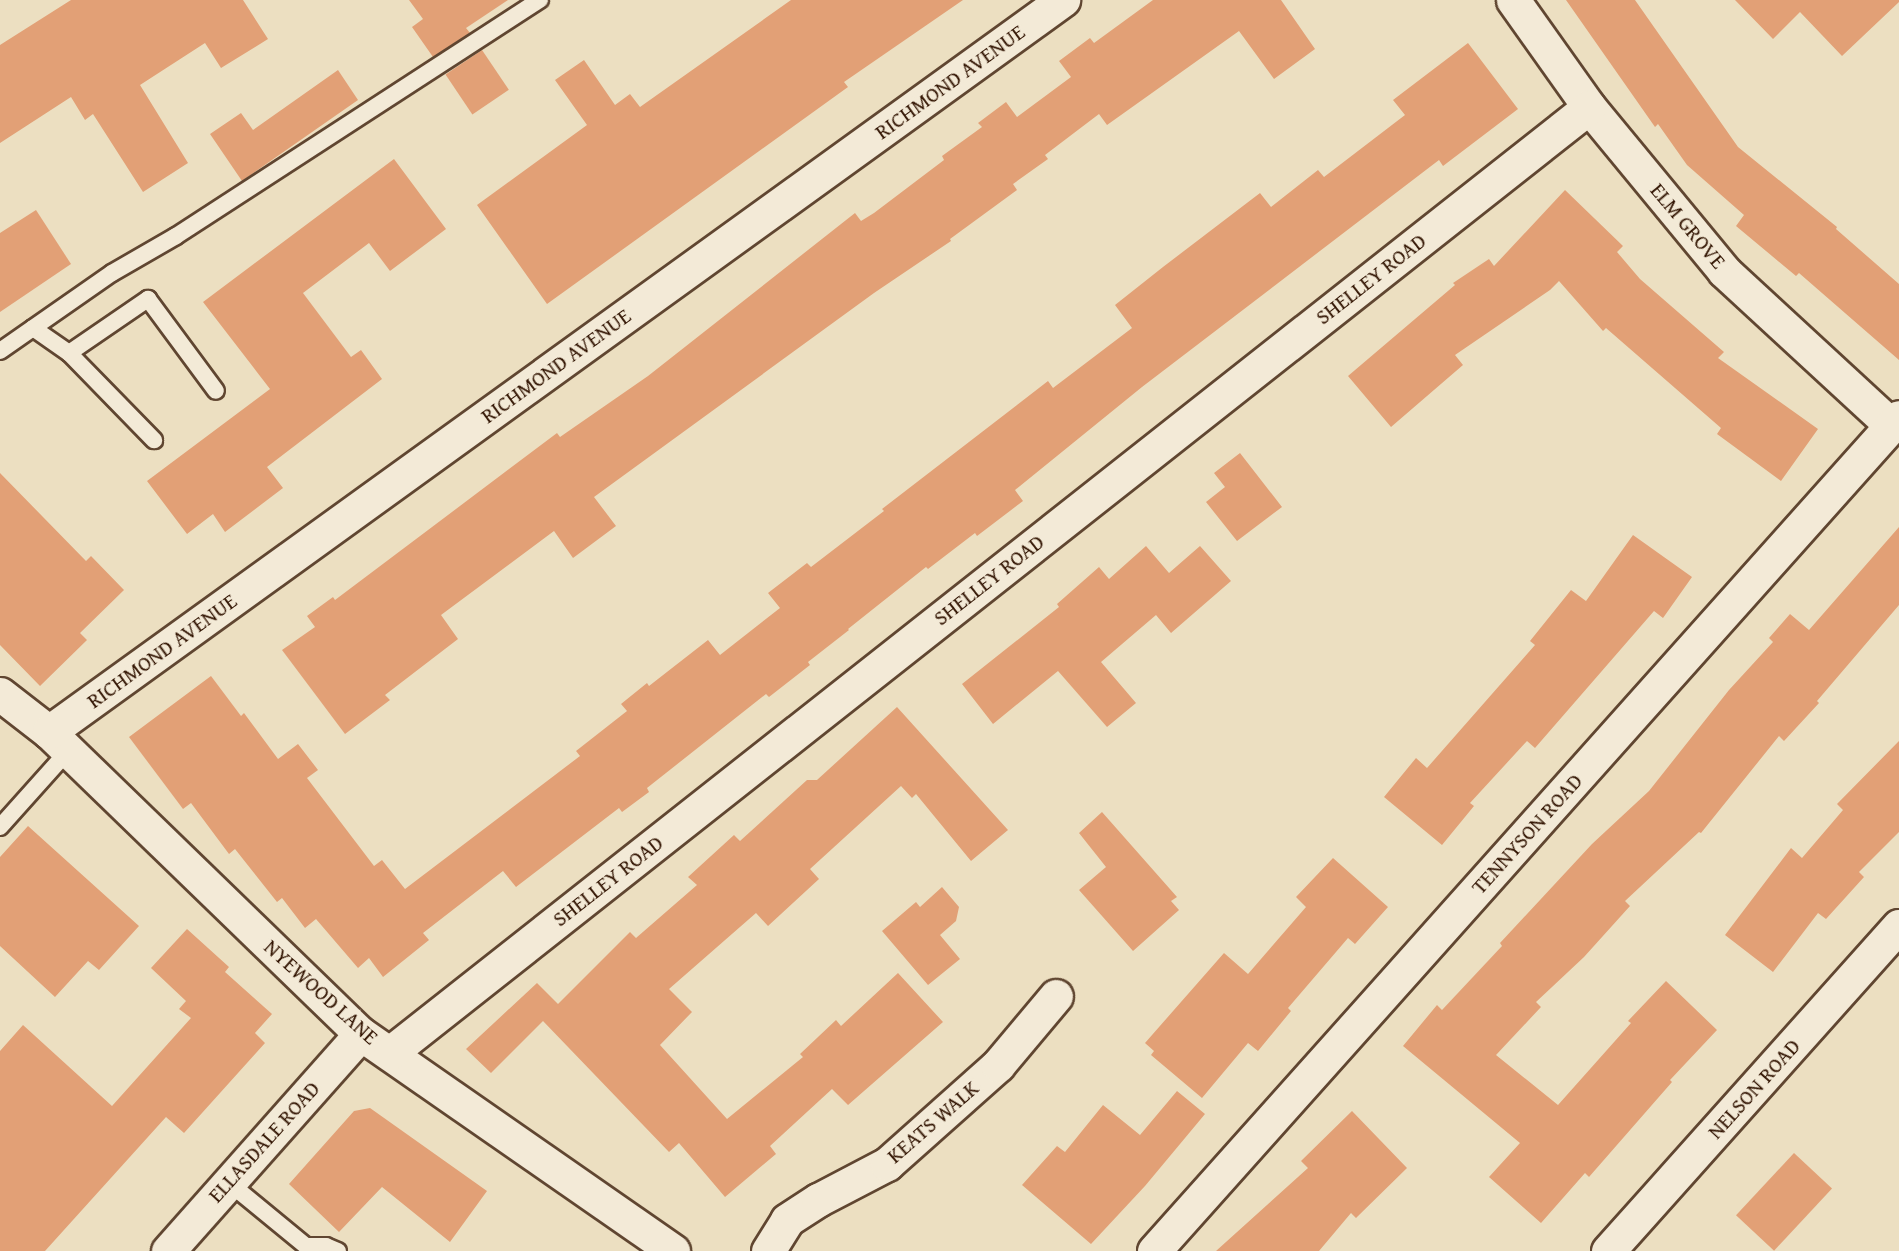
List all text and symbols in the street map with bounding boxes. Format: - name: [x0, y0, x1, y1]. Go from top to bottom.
- street label: RICHMOND AVENUE: [870, 19, 1030, 145]
- street label: ELM GROVE: [1645, 178, 1731, 274]
- street label: SHELLEY ROAD: [1311, 228, 1431, 330]
- street label: RICHMOND AVENUE: [476, 303, 636, 429]
- street label: SHELLEY ROAD: [929, 529, 1049, 631]
- street label: RICHMOND AVENUE: [82, 588, 242, 714]
- street label: TENNYSON ROAD: [1466, 769, 1588, 899]
- street label: SHELLEY ROAD: [548, 830, 668, 932]
- street label: NYEWOOD LANE: [259, 934, 383, 1050]
- street label: NELSON ROAD: [1703, 1034, 1805, 1144]
- street label: KEATS WALK: [882, 1075, 984, 1169]
- street label: ELLASDALE ROAD: [203, 1076, 325, 1208]

